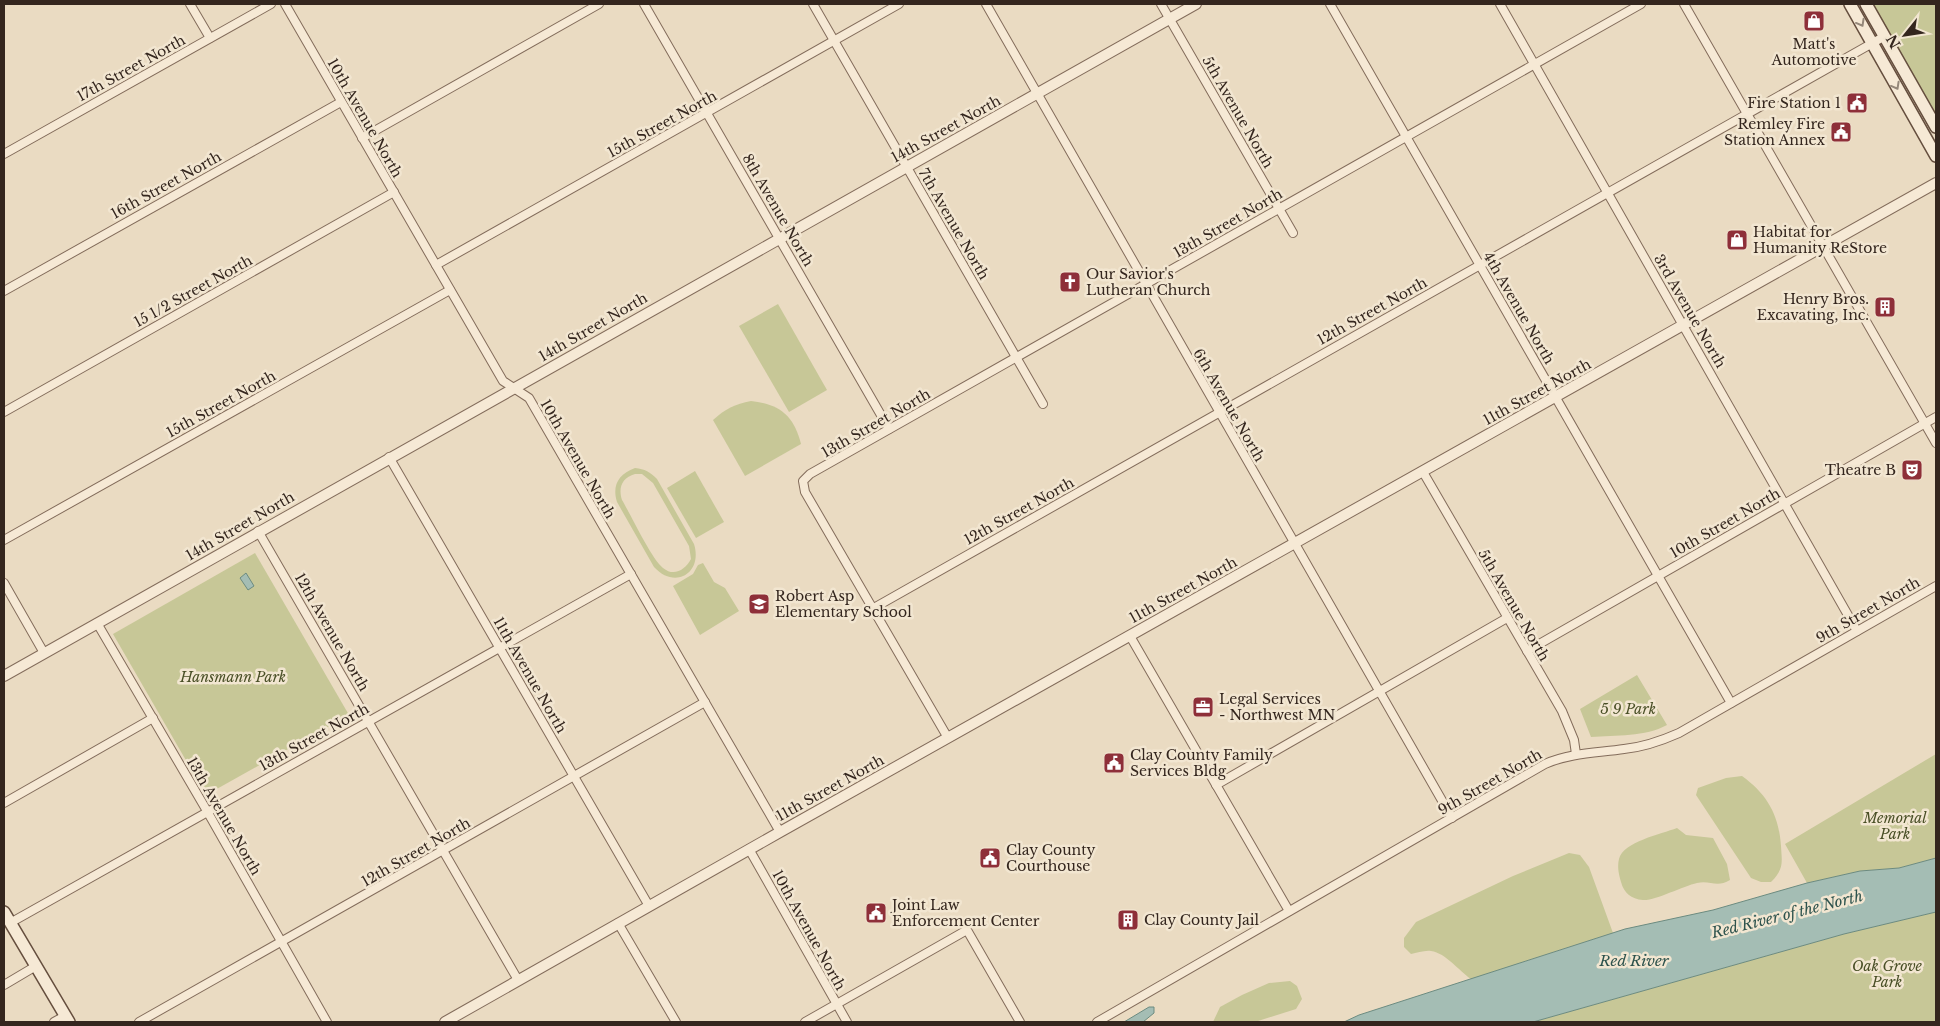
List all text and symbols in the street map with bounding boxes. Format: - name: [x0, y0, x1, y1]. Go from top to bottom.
- shop icon: Matt's Automotive: [1802, 9, 1826, 33]
- north arrow: [1880, 10, 1930, 60]
- one-way arrow: [1855, 18, 1865, 27]
- street label: 17th Street North: [74, 31, 189, 105]
- text: N: [1883, 31, 1905, 52]
- place label: Matt's Automotive: [1771, 35, 1856, 69]
- street label: 5th Avenue North: [1199, 53, 1278, 172]
- street label: 10th Avenue North: [323, 55, 407, 181]
- one-way arrow: [1890, 80, 1900, 89]
- street label: 15th Street North: [604, 86, 720, 162]
- street label: 14th Street North: [888, 91, 1004, 167]
- public building icon: Fire Station 1: [1845, 91, 1869, 115]
- place label: Fire Station 1: [1747, 94, 1841, 112]
- place label: Remley Fire Station Annex: [1724, 115, 1825, 149]
- public building icon: Remley Fire Station Annex: [1829, 120, 1853, 144]
- street label: 16th Street North: [108, 147, 225, 223]
- street label: 8th Avenue North: [738, 150, 818, 270]
- street label: 7th Avenue North: [915, 165, 993, 283]
- street label: 13th Street North: [1170, 184, 1286, 262]
- place label: Habitat for Humanity ReStore: [1753, 223, 1887, 257]
- shop icon: Habitat for Humanity ReStore: [1725, 228, 1749, 252]
- street label: 4th Avenue North: [1479, 249, 1559, 368]
- street label: 15 1/2 Street North: [131, 251, 256, 331]
- street label: 3rd Avenue North: [1650, 251, 1730, 371]
- place label: Our Savior's Lutheran Church: [1086, 265, 1211, 299]
- church icon: Our Savior's Lutheran Church: [1058, 270, 1082, 294]
- street label: 12th Street North: [1314, 273, 1430, 349]
- street label: 14th Street North: [535, 288, 651, 365]
- place label: Henry Bros. Excavating, Inc.: [1757, 290, 1869, 324]
- building icon: Henry Bros. Excavating, Inc.: [1873, 295, 1897, 319]
- street label: 6th Avenue North: [1189, 345, 1269, 465]
- street label: 11th Street North: [1480, 355, 1594, 429]
- street label: 15th Street North: [163, 366, 279, 442]
- street label: 13th Street North: [818, 384, 934, 462]
- street label: 10th Avenue North: [536, 396, 620, 522]
- theatre icon: Theatre B: [1900, 458, 1924, 482]
- place label: Theatre B: [1825, 461, 1896, 479]
- street label: 12th Street North: [961, 473, 1077, 549]
- street label: 10th Street North: [1667, 484, 1784, 562]
- street label: 14th Street North: [182, 487, 298, 564]
- street label: 5th Avenue North: [1475, 546, 1554, 665]
- street label: 11th Street North: [1126, 553, 1240, 627]
- street label: 12th Avenue North: [291, 570, 373, 695]
- street label: 9th Street North: [1813, 573, 1923, 647]
- place label: Robert Asp Elementary School: [775, 587, 912, 621]
- school or university icon: Robert Asp Elementary School: [747, 592, 771, 616]
- street label: 11th Avenue North: [489, 614, 571, 737]
- park label: Hansmann Park: [179, 668, 286, 686]
- place label: Legal Services - Northwest MN: [1219, 690, 1336, 724]
- office icon: Legal Services - Northwest MN: [1191, 695, 1215, 719]
- street label: 13th Street North: [256, 699, 372, 775]
- park label: 5 9 Park: [1600, 700, 1656, 718]
- street label: 9th Street North: [1435, 745, 1545, 819]
- place label: Clay County Family Services Bldg: [1130, 746, 1273, 780]
- street label: 11th Street North: [773, 751, 887, 825]
- public building icon: Clay County Family Services Bldg: [1102, 751, 1126, 775]
- street label: 13th Avenue North: [183, 754, 265, 879]
- park label: Memorial Park: [1862, 809, 1927, 843]
- street label: 12th Street North: [358, 813, 474, 891]
- place label: Clay County Courthouse: [1006, 841, 1095, 875]
- public building icon: Clay County Courthouse: [978, 846, 1002, 870]
- street label: 10th Avenue North: [768, 867, 850, 994]
- water label: Red River of the North: [1708, 886, 1865, 942]
- place label: Joint Law Enforcement Center: [890, 896, 1040, 930]
- public building icon: Joint Law Enforcement Center: [864, 901, 888, 925]
- building icon: Clay County Jail: [1116, 908, 1140, 932]
- place label: Clay County Jail: [1144, 911, 1260, 929]
- water label: Red River: [1598, 951, 1670, 970]
- park label: Oak Grove Park: [1852, 957, 1923, 991]

